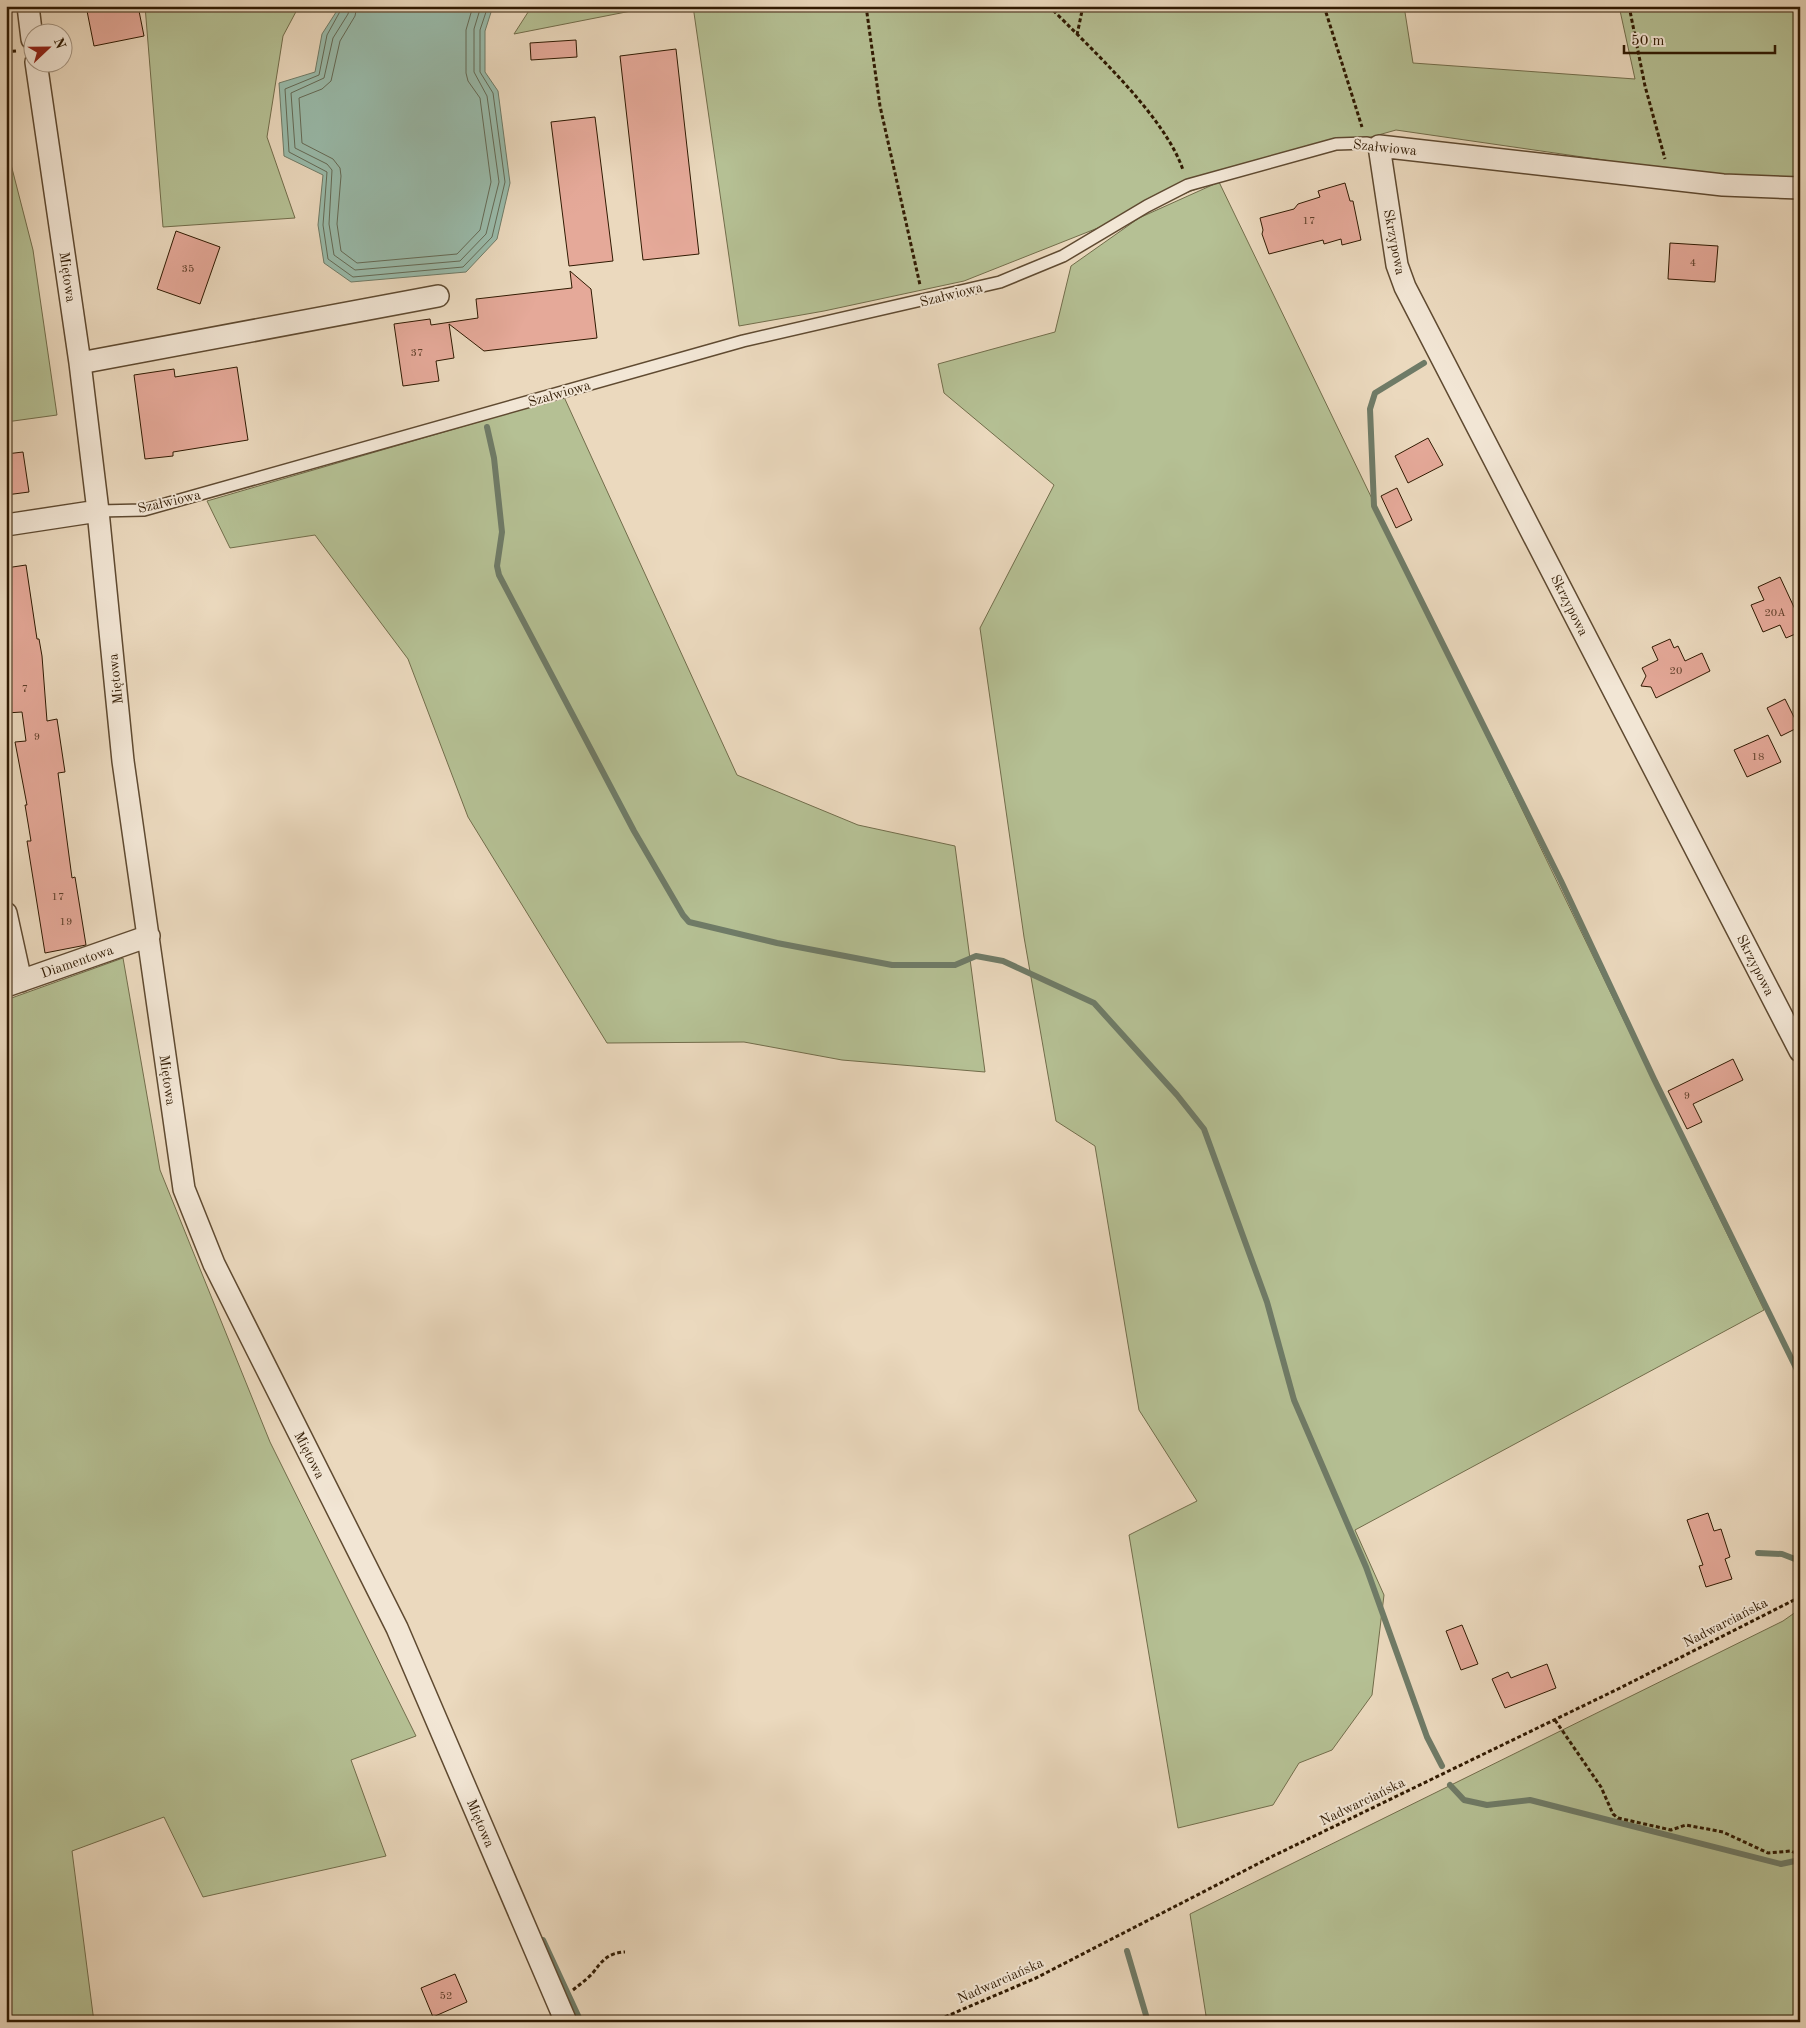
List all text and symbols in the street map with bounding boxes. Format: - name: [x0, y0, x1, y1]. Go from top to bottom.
- north arrow: [22, 22, 72, 72]
- scale bar: [1624, 22, 1775, 54]
- text: 50 m: [1631, 34, 1665, 49]
- text: N: [51, 36, 68, 51]
- street label: Szałwiowa: [1352, 138, 1418, 158]
- street label: Skrzypowa: [1381, 208, 1407, 276]
- house number: 17: [1303, 216, 1315, 227]
- street label: Miętowa: [57, 251, 77, 303]
- house number: 4: [1690, 258, 1696, 269]
- house number: 35: [182, 264, 194, 275]
- street label: Szałwiowa: [918, 280, 984, 310]
- house number: 37: [411, 348, 423, 359]
- street label: Szałwiowa: [526, 378, 592, 410]
- street label: Szałwiowa: [136, 488, 202, 516]
- street label: Skrzypowa: [1548, 573, 1590, 638]
- house number: 20A: [1764, 608, 1786, 619]
- street label: Miętowa: [106, 653, 126, 705]
- house number: 20: [1670, 666, 1682, 677]
- house number: 7: [22, 684, 28, 695]
- house number: 9: [34, 732, 40, 743]
- house number: 18: [1752, 752, 1764, 763]
- house number: 17: [52, 892, 64, 903]
- house number: 19: [60, 917, 72, 928]
- street label: Skrzypowa: [1734, 933, 1776, 998]
- street label: Diamentowa: [39, 943, 115, 981]
- street label: Miętowa: [157, 1054, 177, 1106]
- house number: 9: [1684, 1091, 1690, 1102]
- street label: Miętowa: [291, 1430, 327, 1481]
- street label: Nadwarciańska: [1681, 1596, 1770, 1650]
- street label: Nadwarciańska: [1318, 1775, 1407, 1829]
- street label: Miętowa: [464, 1797, 497, 1850]
- street label: Nadwarciańska: [955, 1956, 1046, 2006]
- house number: 52: [440, 1991, 452, 2002]

